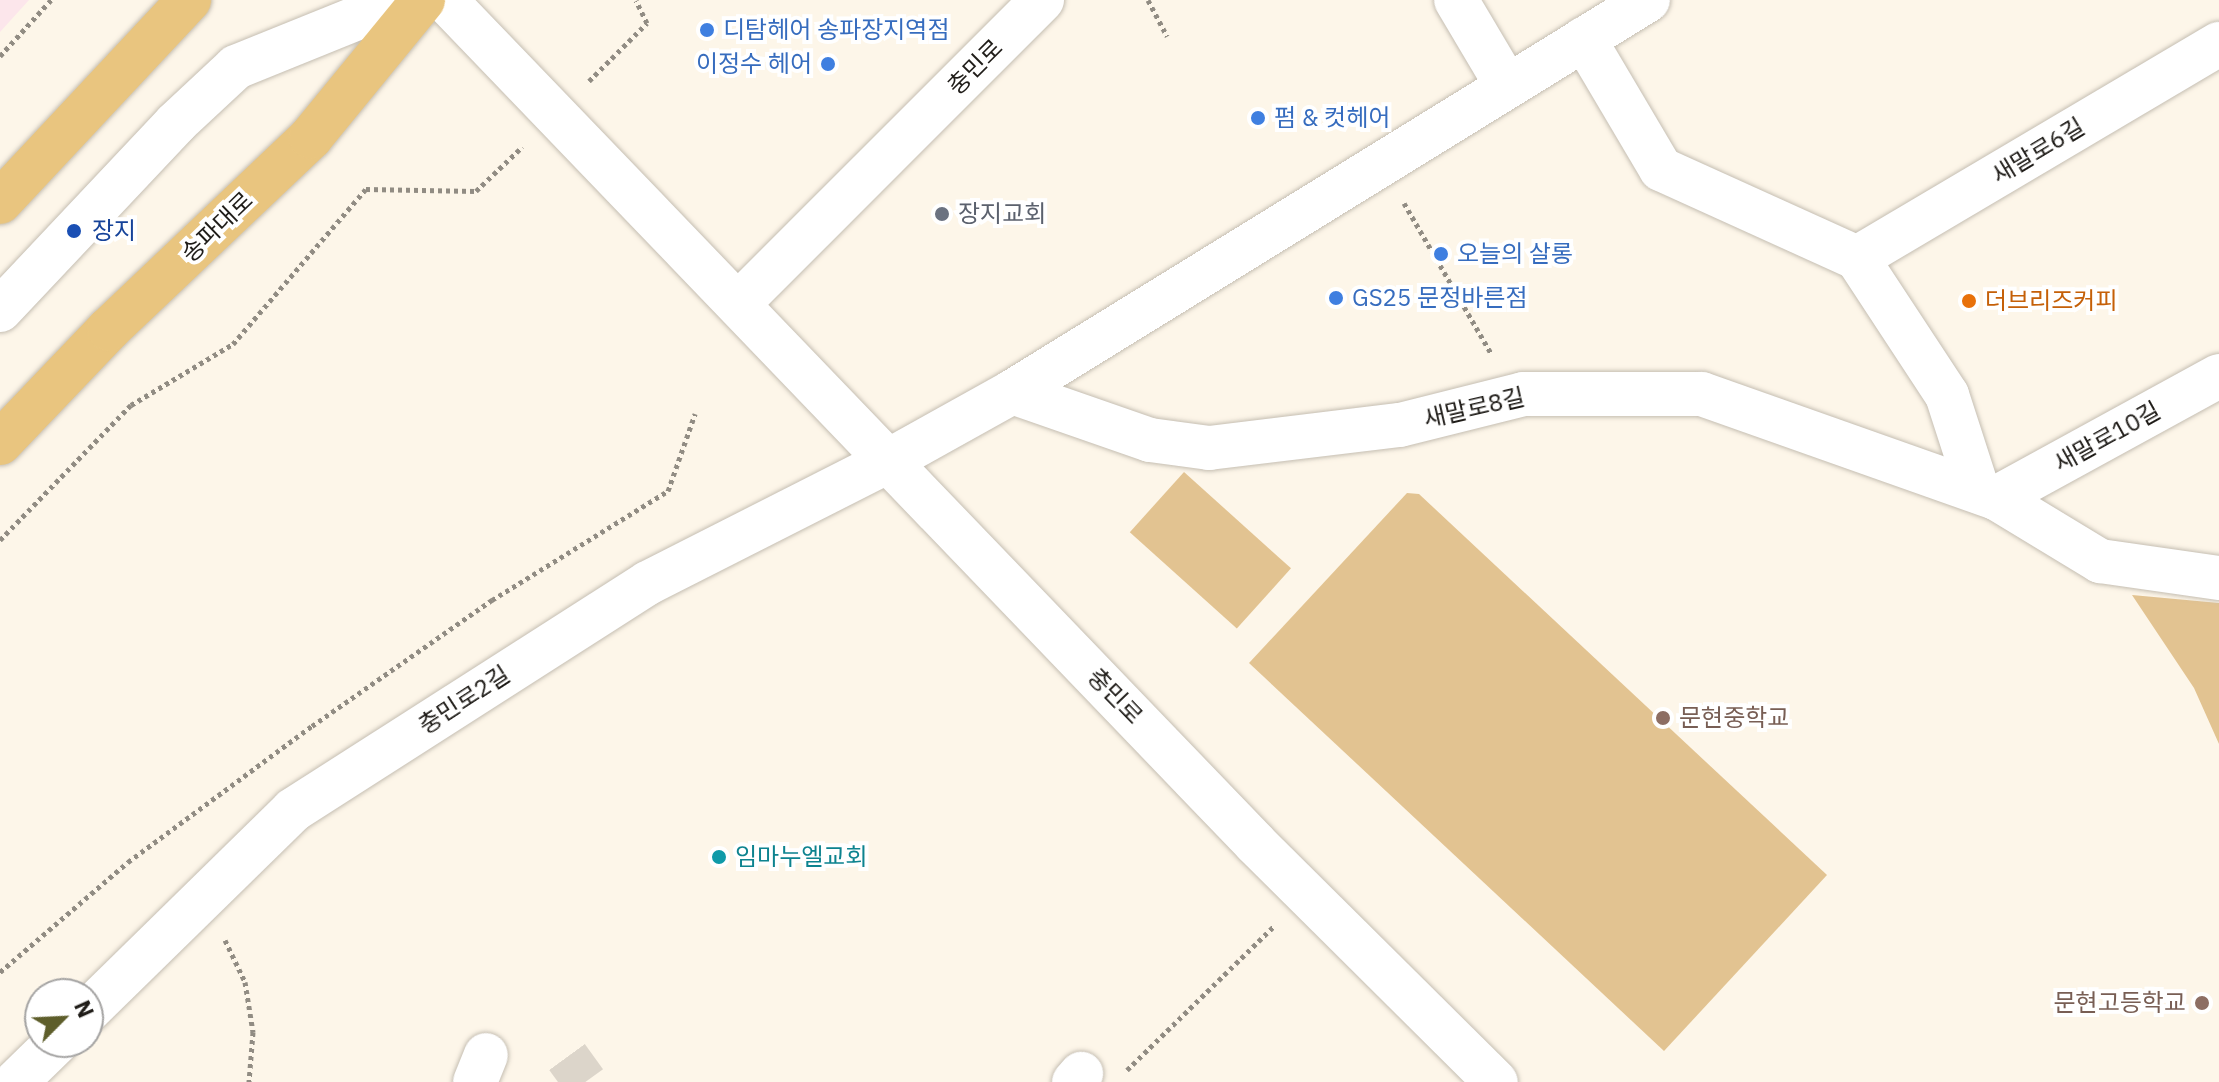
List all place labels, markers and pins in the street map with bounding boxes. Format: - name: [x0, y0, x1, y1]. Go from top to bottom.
- place label: 디탐헤어 송파장지역점: [723, 16, 949, 44]
- marker: 디탐헤어 송파장지역점: [698, 21, 716, 39]
- place label: 이정수 헤어: [696, 50, 812, 78]
- marker: 이정수 헤어: [819, 55, 837, 73]
- place label: 펌 & 컷헤어: [1274, 104, 1390, 132]
- marker: 펌 & 컷헤어: [1249, 109, 1267, 127]
- place label: 장지교회: [958, 200, 1046, 228]
- marker: 장지교회: [933, 205, 951, 223]
- place label: 장지: [92, 217, 136, 245]
- marker: 장지: [63, 220, 85, 242]
- place label: 오늘의 살롱: [1457, 240, 1573, 268]
- marker: 오늘의 살롱: [1432, 245, 1450, 263]
- place label: GS25 문정바른점: [1352, 284, 1527, 312]
- place label: 더브리즈커피: [1985, 287, 2117, 315]
- marker: GS25 문정바른점: [1327, 289, 1345, 307]
- marker: 더브리즈커피: [1960, 292, 1978, 310]
- place label: 문현중학교: [1679, 704, 1789, 732]
- marker: 문현중학교: [1654, 709, 1672, 727]
- place label: 임마누엘교회: [735, 843, 867, 871]
- marker: 임마누엘교회: [710, 848, 728, 866]
- place label: 문현고등학교: [2054, 989, 2186, 1017]
- marker: 문현고등학교: [2193, 994, 2211, 1012]

